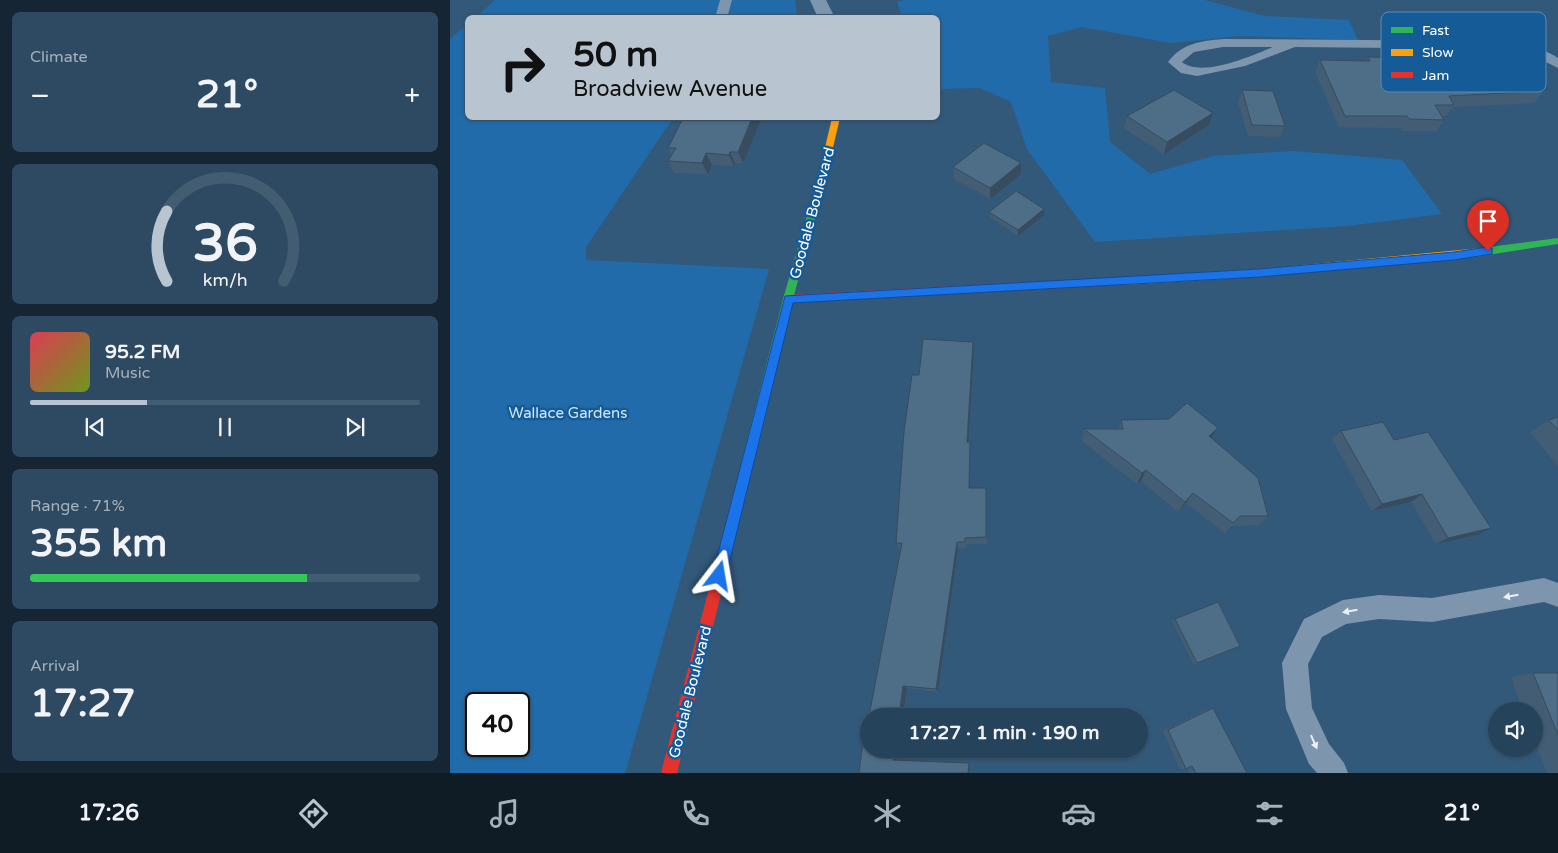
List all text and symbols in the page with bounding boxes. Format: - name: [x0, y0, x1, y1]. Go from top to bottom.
- legend: [1381, 12, 1546, 92]
- text: Fast: [1422, 22, 1450, 39]
- text: 50 m: [573, 34, 658, 76]
- icon: right: [490, 35, 555, 100]
- text: Slow: [1422, 44, 1454, 61]
- text: Climate: [30, 47, 88, 67]
- text: Jam: [1422, 67, 1449, 84]
- text: 21°: [196, 72, 258, 118]
- text: Broadview Avenue: [573, 76, 767, 102]
- text: −: [30, 79, 50, 113]
- text: +: [404, 79, 420, 113]
- street label: Goodale Boulevard: [786, 145, 838, 281]
- pin: [1467, 200, 1509, 251]
- icon: arrive: [1474, 207, 1502, 235]
- text: 36: [192, 212, 258, 275]
- text: km/h: [203, 270, 247, 291]
- text: 95.2 FM: [105, 341, 180, 363]
- text: Music: [105, 363, 150, 383]
- park label: Wallace Gardens: [509, 404, 627, 422]
- icon: previous: [81, 413, 109, 441]
- icon: pause: [211, 413, 239, 441]
- icon: next: [341, 413, 369, 441]
- text: Range · 71%: [30, 496, 125, 516]
- text: 355 km: [30, 521, 167, 567]
- position arrow: [692, 549, 744, 601]
- one-way arrow: [1502, 592, 1518, 600]
- one-way arrow: [1341, 607, 1357, 615]
- street label: Goodale Boulevard: [665, 624, 715, 760]
- text: Arrival: [30, 656, 79, 676]
- text: 17:27: [30, 681, 135, 727]
- speed limit sign: 40: [465, 692, 530, 757]
- map controls: [1488, 702, 1543, 757]
- button: sound: [1488, 702, 1543, 757]
- text: 17:27 · 1 min · 190 m: [908, 722, 1100, 744]
- one-way arrow: [1310, 735, 1318, 749]
- icon: directions: [296, 796, 331, 831]
- icon: music: [487, 796, 522, 831]
- icon: phone: [678, 796, 713, 831]
- icon: climate: [870, 796, 905, 831]
- icon: car: [1061, 796, 1096, 831]
- icon: filters: [1252, 796, 1287, 831]
- text: 17:26: [78, 800, 139, 826]
- text: 21°: [1444, 800, 1480, 826]

